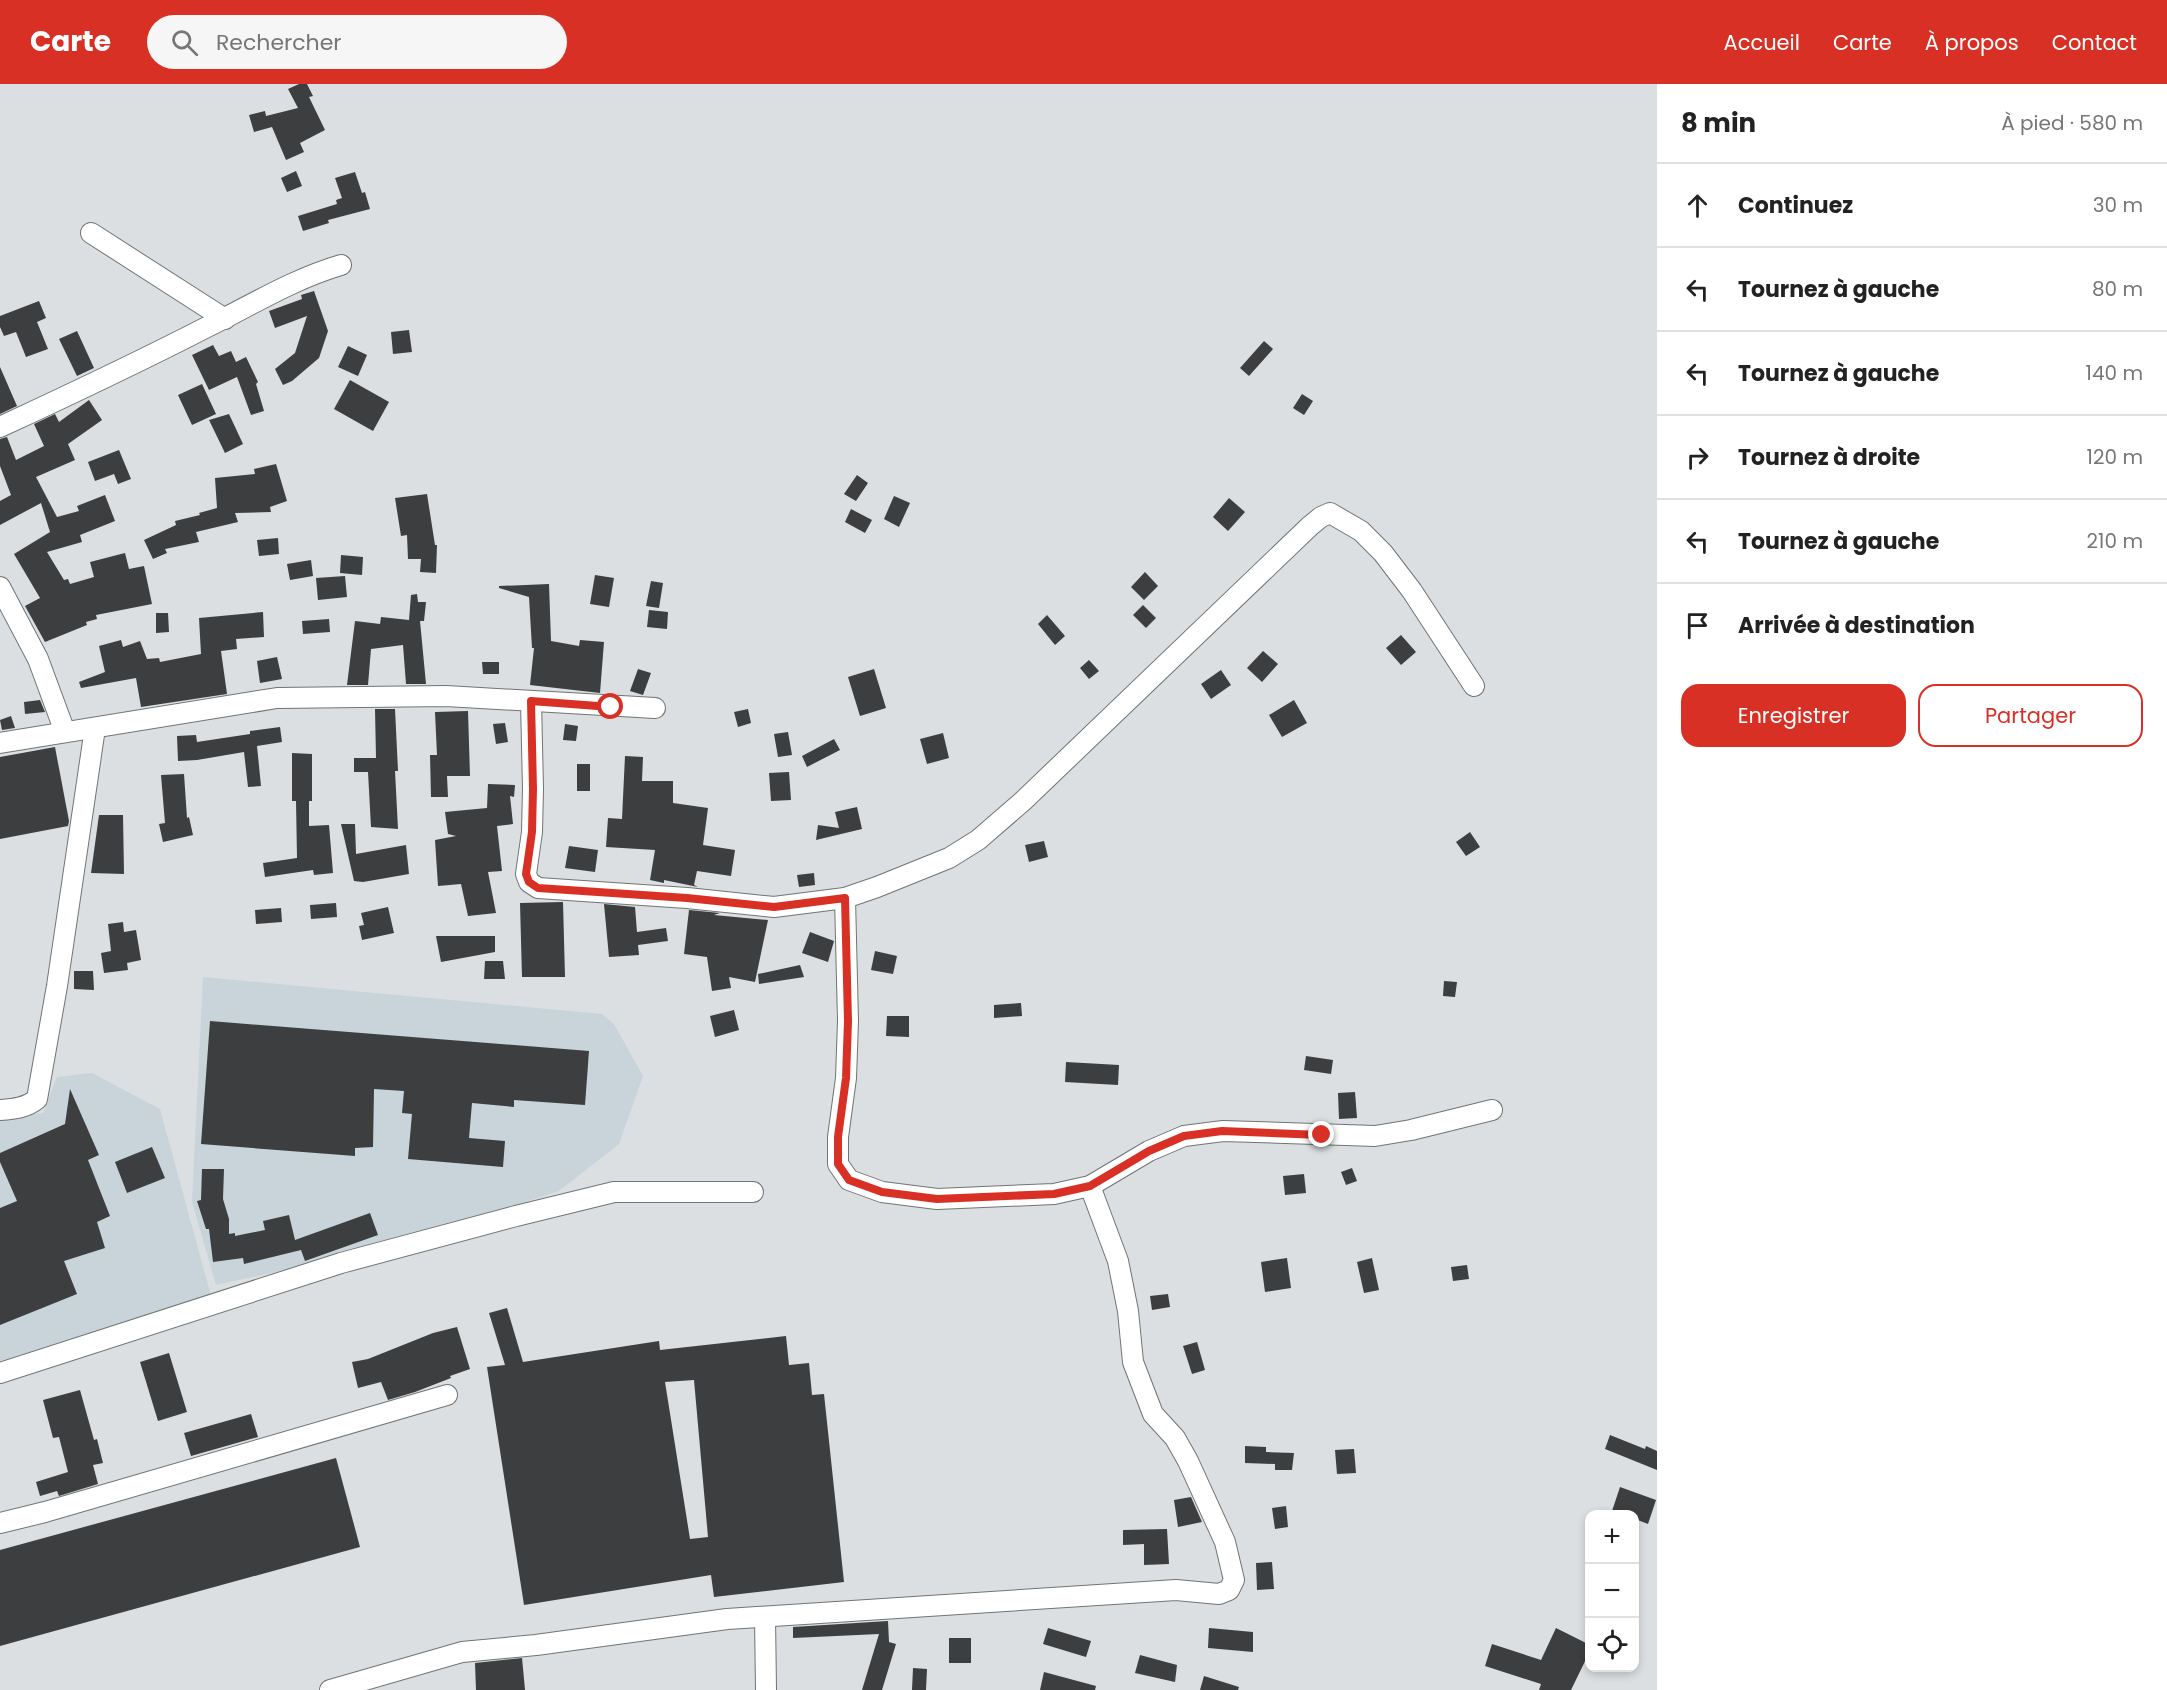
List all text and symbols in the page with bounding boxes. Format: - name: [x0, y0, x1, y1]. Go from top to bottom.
- search box: [147, 15, 567, 69]
- text: Carte: [30, 22, 111, 61]
- icon: search: [168, 26, 201, 59]
- text: Rechercher: [216, 27, 342, 58]
- text: Accueil: [1723, 28, 1800, 57]
- text: Carte: [1833, 28, 1892, 57]
- text: À propos: [1925, 28, 2019, 57]
- text: Contact: [2052, 28, 2137, 57]
- text: 8 min: [1681, 105, 1756, 141]
- text: À pied · 580 m: [2001, 109, 2143, 137]
- icon: ahead: [1681, 189, 1714, 222]
- text: Continuez: [1738, 190, 1853, 221]
- text: 30 m: [2093, 191, 2143, 219]
- icon: left: [1681, 273, 1714, 306]
- text: Tournez à gauche: [1738, 274, 1939, 305]
- text: 80 m: [2092, 275, 2143, 303]
- icon: left: [1681, 357, 1714, 390]
- text: Tournez à gauche: [1738, 358, 1939, 389]
- text: 140 m: [2086, 359, 2143, 387]
- icon: right: [1681, 441, 1714, 474]
- text: Tournez à droite: [1738, 442, 1920, 473]
- text: 120 m: [2087, 443, 2143, 471]
- icon: left: [1681, 525, 1714, 558]
- text: Tournez à gauche: [1738, 526, 1939, 557]
- text: 210 m: [2087, 527, 2143, 555]
- icon: arrive: [1681, 609, 1714, 642]
- text: Arrivée à destination: [1738, 610, 1975, 641]
- button: Enregistrer: [1681, 684, 1906, 747]
- button: Partager: [1918, 684, 2143, 747]
- route start: [597, 693, 623, 719]
- route end: [1308, 1121, 1334, 1147]
- map controls: [1585, 1510, 1639, 1672]
- button: +: [1585, 1510, 1639, 1564]
- button: −: [1585, 1564, 1639, 1618]
- button: locate: [1585, 1618, 1639, 1672]

